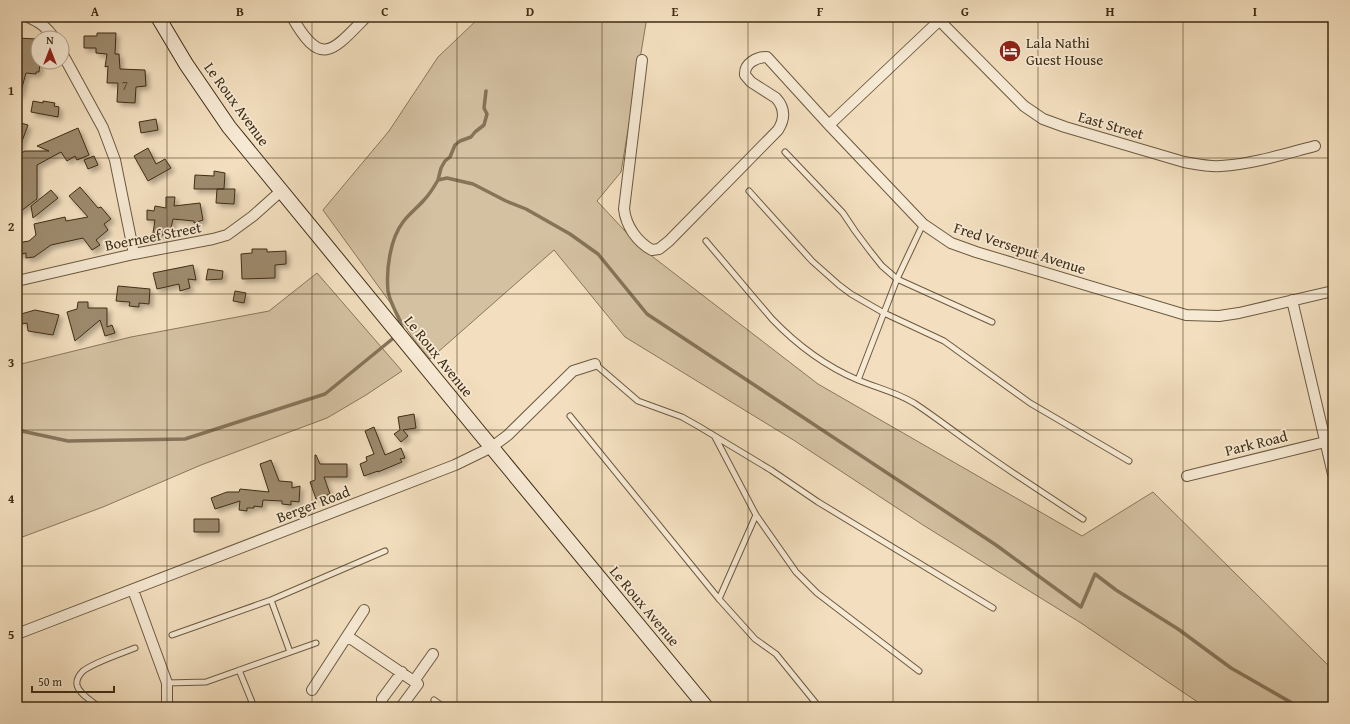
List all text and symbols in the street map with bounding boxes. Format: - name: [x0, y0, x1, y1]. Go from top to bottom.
- text: A: [91, 2, 100, 21]
- text: B: [236, 2, 244, 21]
- text: C: [381, 2, 389, 21]
- text: D: [526, 2, 534, 21]
- text: E: [672, 2, 679, 21]
- text: F: [817, 2, 824, 21]
- text: G: [961, 2, 969, 21]
- text: H: [1105, 2, 1115, 21]
- text: I: [1253, 2, 1257, 21]
- north arrow: [30, 30, 70, 70]
- text: N: [46, 32, 54, 48]
- place label: Lala Nathi Guest House: [1026, 32, 1103, 70]
- hotel icon: Lala Nathi Guest House: [997, 38, 1023, 64]
- street label: Le Roux Avenue: [199, 58, 275, 150]
- house number: 7: [122, 76, 128, 95]
- text: 1: [8, 81, 14, 100]
- street label: East Street: [1076, 106, 1147, 145]
- street label: Boerneef Street: [103, 216, 204, 256]
- text: 2: [8, 217, 15, 236]
- street label: Fred Verseput Avenue: [951, 217, 1089, 279]
- street label: Le Roux Avenue: [400, 311, 478, 401]
- text: 3: [8, 353, 14, 372]
- street label: Park Road: [1223, 425, 1289, 461]
- street label: Berger Road: [273, 480, 353, 528]
- text: 4: [8, 489, 15, 508]
- street label: Le Roux Avenue: [605, 561, 685, 651]
- text: 5: [8, 625, 15, 644]
- scale bar: [32, 668, 114, 694]
- text: 50 m: [38, 673, 62, 690]

